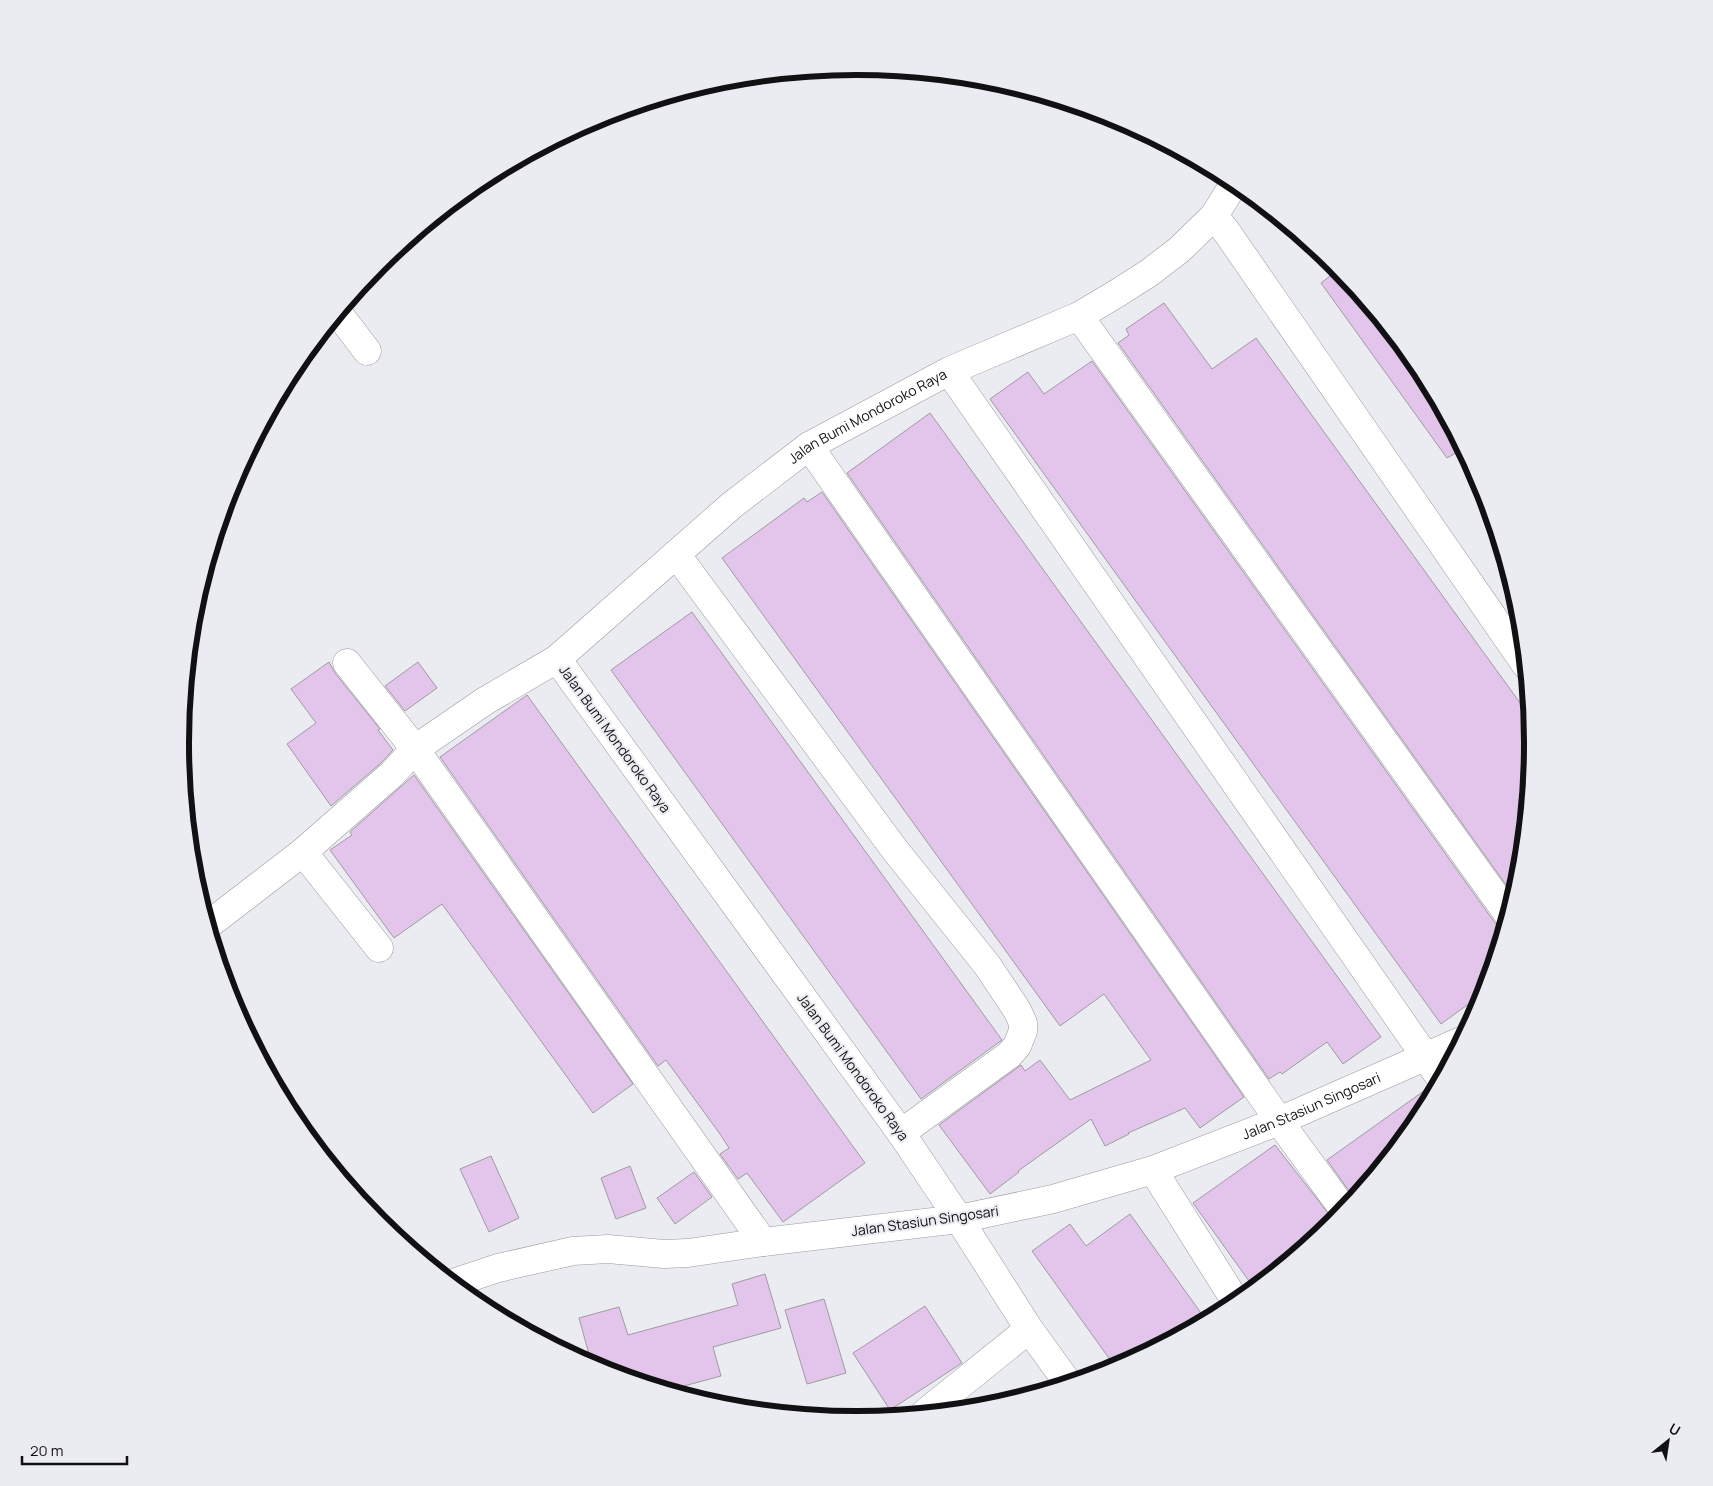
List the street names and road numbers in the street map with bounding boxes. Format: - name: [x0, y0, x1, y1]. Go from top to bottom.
- street label: Jalan Bumi Mondoroko Raya: [784, 364, 950, 468]
- street label: Jalan Bumi Mondoroko Raya: [555, 661, 675, 816]
- street label: Jalan Bumi Mondoroko Raya: [793, 989, 913, 1144]
- street label: Jalan Stasiun Singosari: [1239, 1068, 1383, 1143]
- street label: Jalan Stasiun Singosari: [850, 1201, 1000, 1240]

